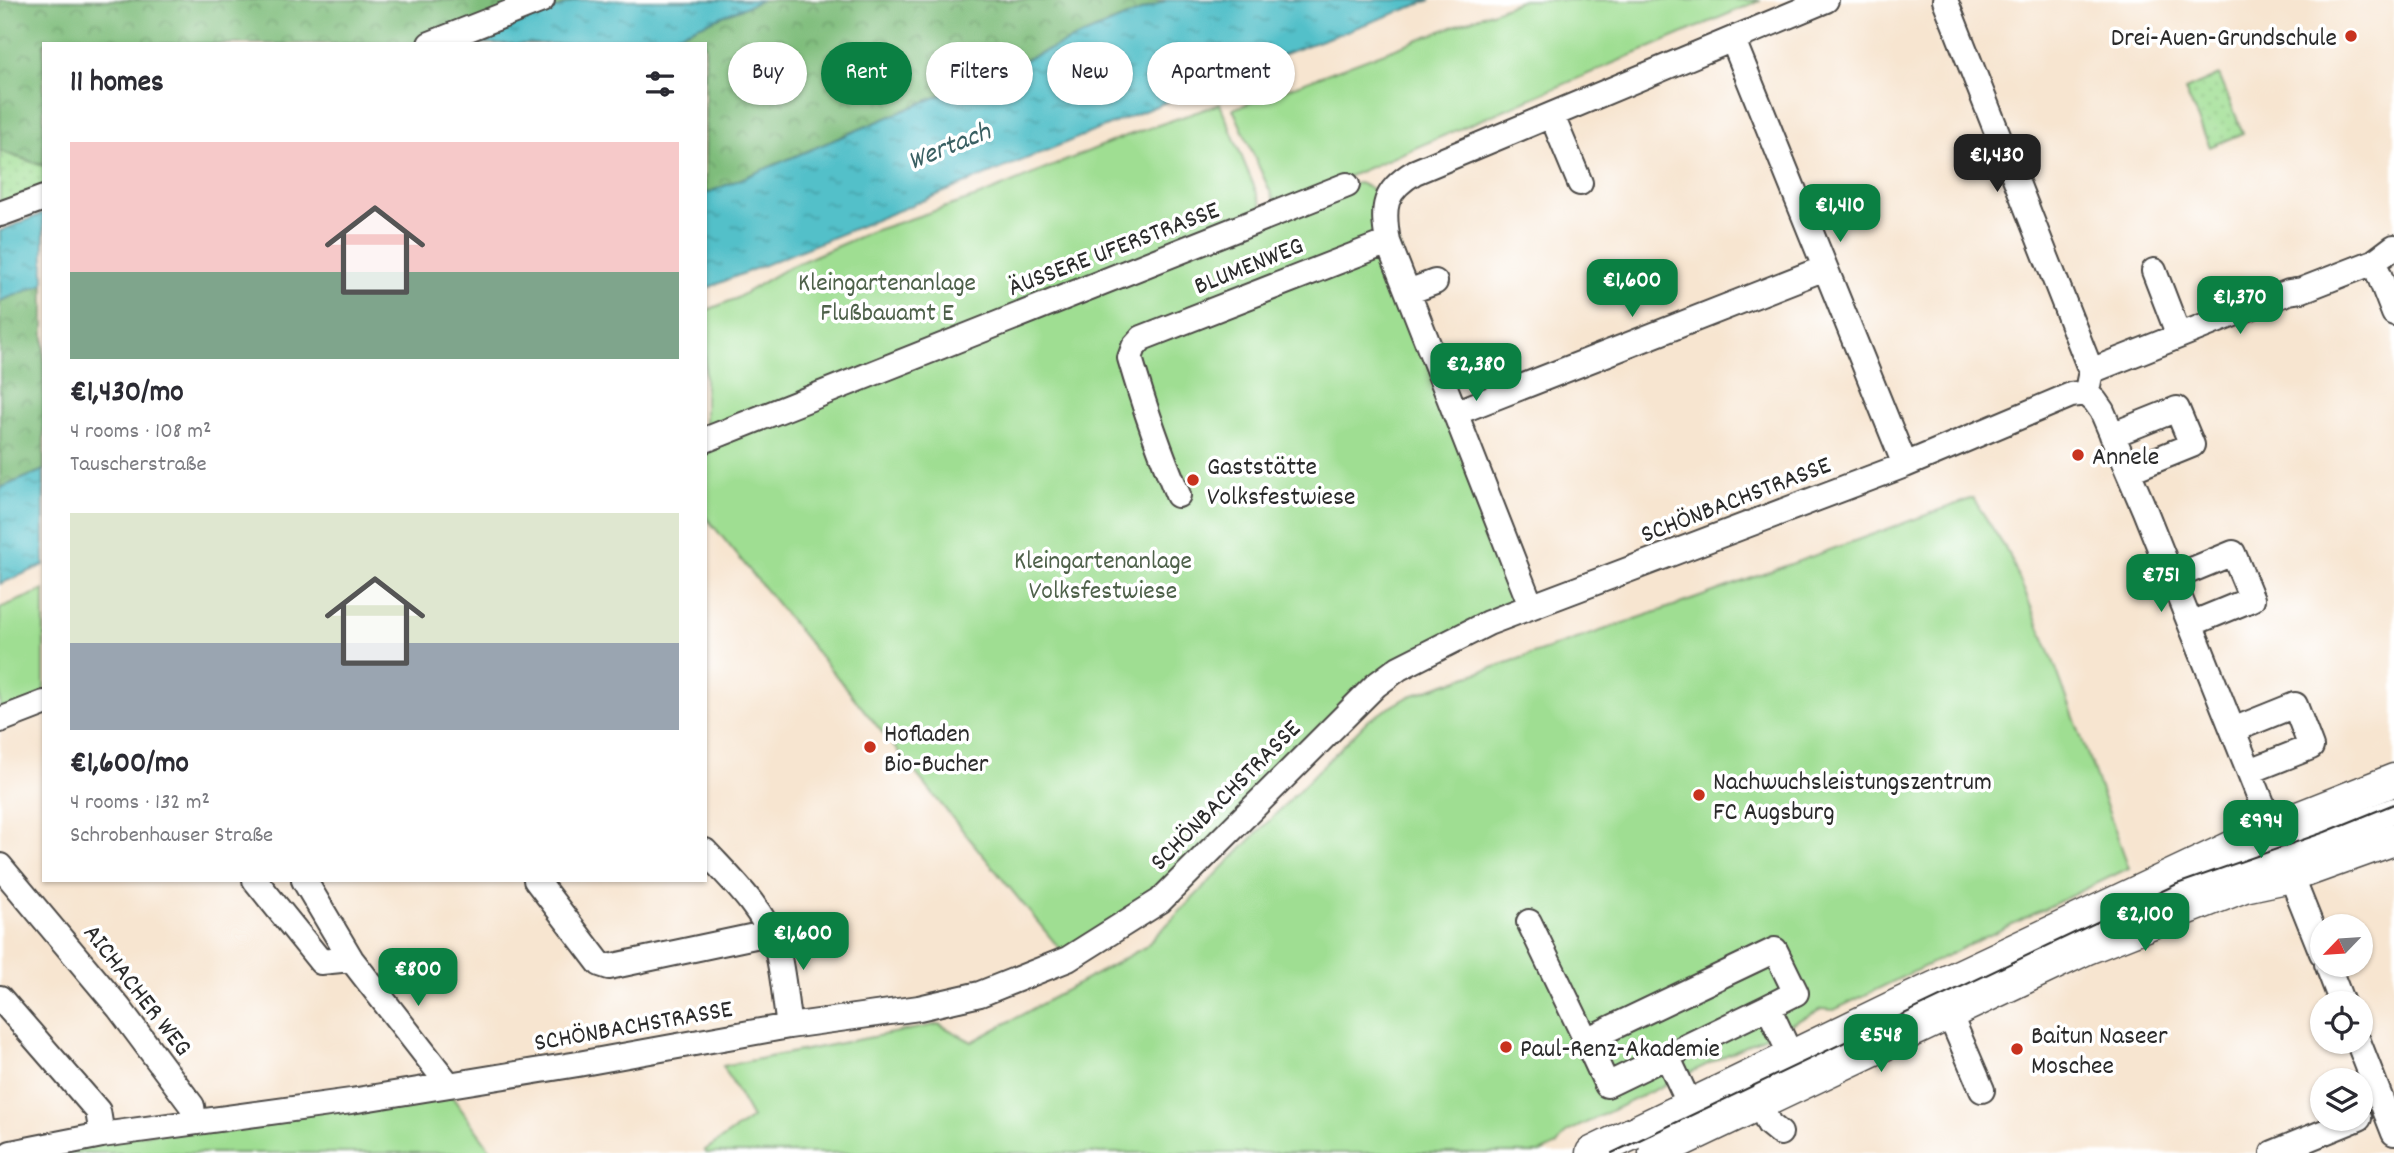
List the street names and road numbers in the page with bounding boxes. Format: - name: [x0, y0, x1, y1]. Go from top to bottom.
- street label: ÄUSSERE UFERSTRASSE: [1003, 193, 1225, 308]
- street label: BLUMENWEG: [1189, 229, 1310, 306]
- street label: SCHÖNBACHSTRASSE: [1636, 448, 1837, 555]
- street label: SCHÖNBACHSTRASSE: [1142, 712, 1311, 881]
- street label: AICHACHER WEG: [73, 917, 200, 1065]
- street label: SCHÖNBACHSTRASSE: [532, 992, 736, 1063]

